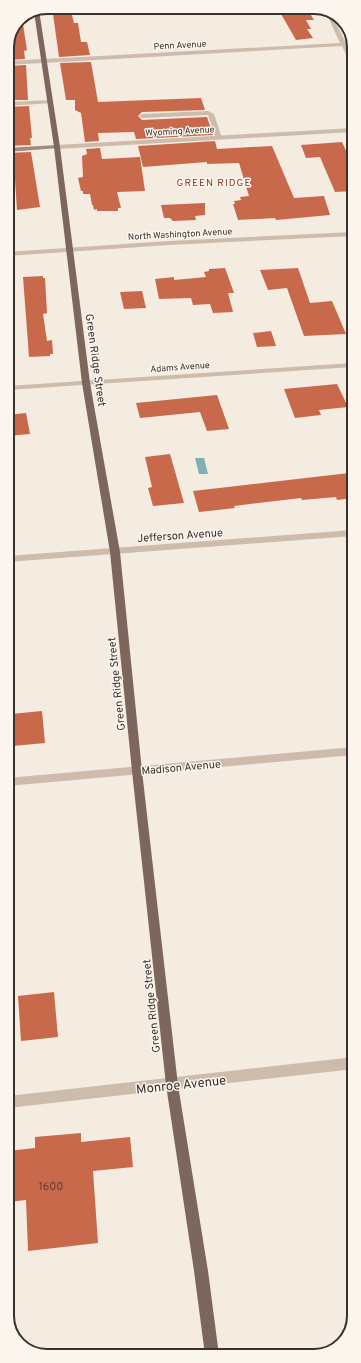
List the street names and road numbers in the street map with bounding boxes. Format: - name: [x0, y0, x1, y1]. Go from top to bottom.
- street label: Penn Avenue: [153, 39, 207, 52]
- street label: Wyoming Avenue: [145, 124, 215, 139]
- street label: North Washington Avenue: [128, 226, 233, 243]
- street label: Green Ridge Street: [82, 313, 108, 408]
- street label: Adams Avenue: [150, 360, 210, 375]
- street label: Jefferson Avenue: [137, 526, 223, 546]
- street label: Green Ridge Street: [105, 637, 129, 731]
- street label: Madison Avenue: [141, 758, 221, 778]
- street label: Green Ridge Street: [140, 959, 164, 1053]
- street label: Monroe Avenue: [135, 1073, 227, 1099]

